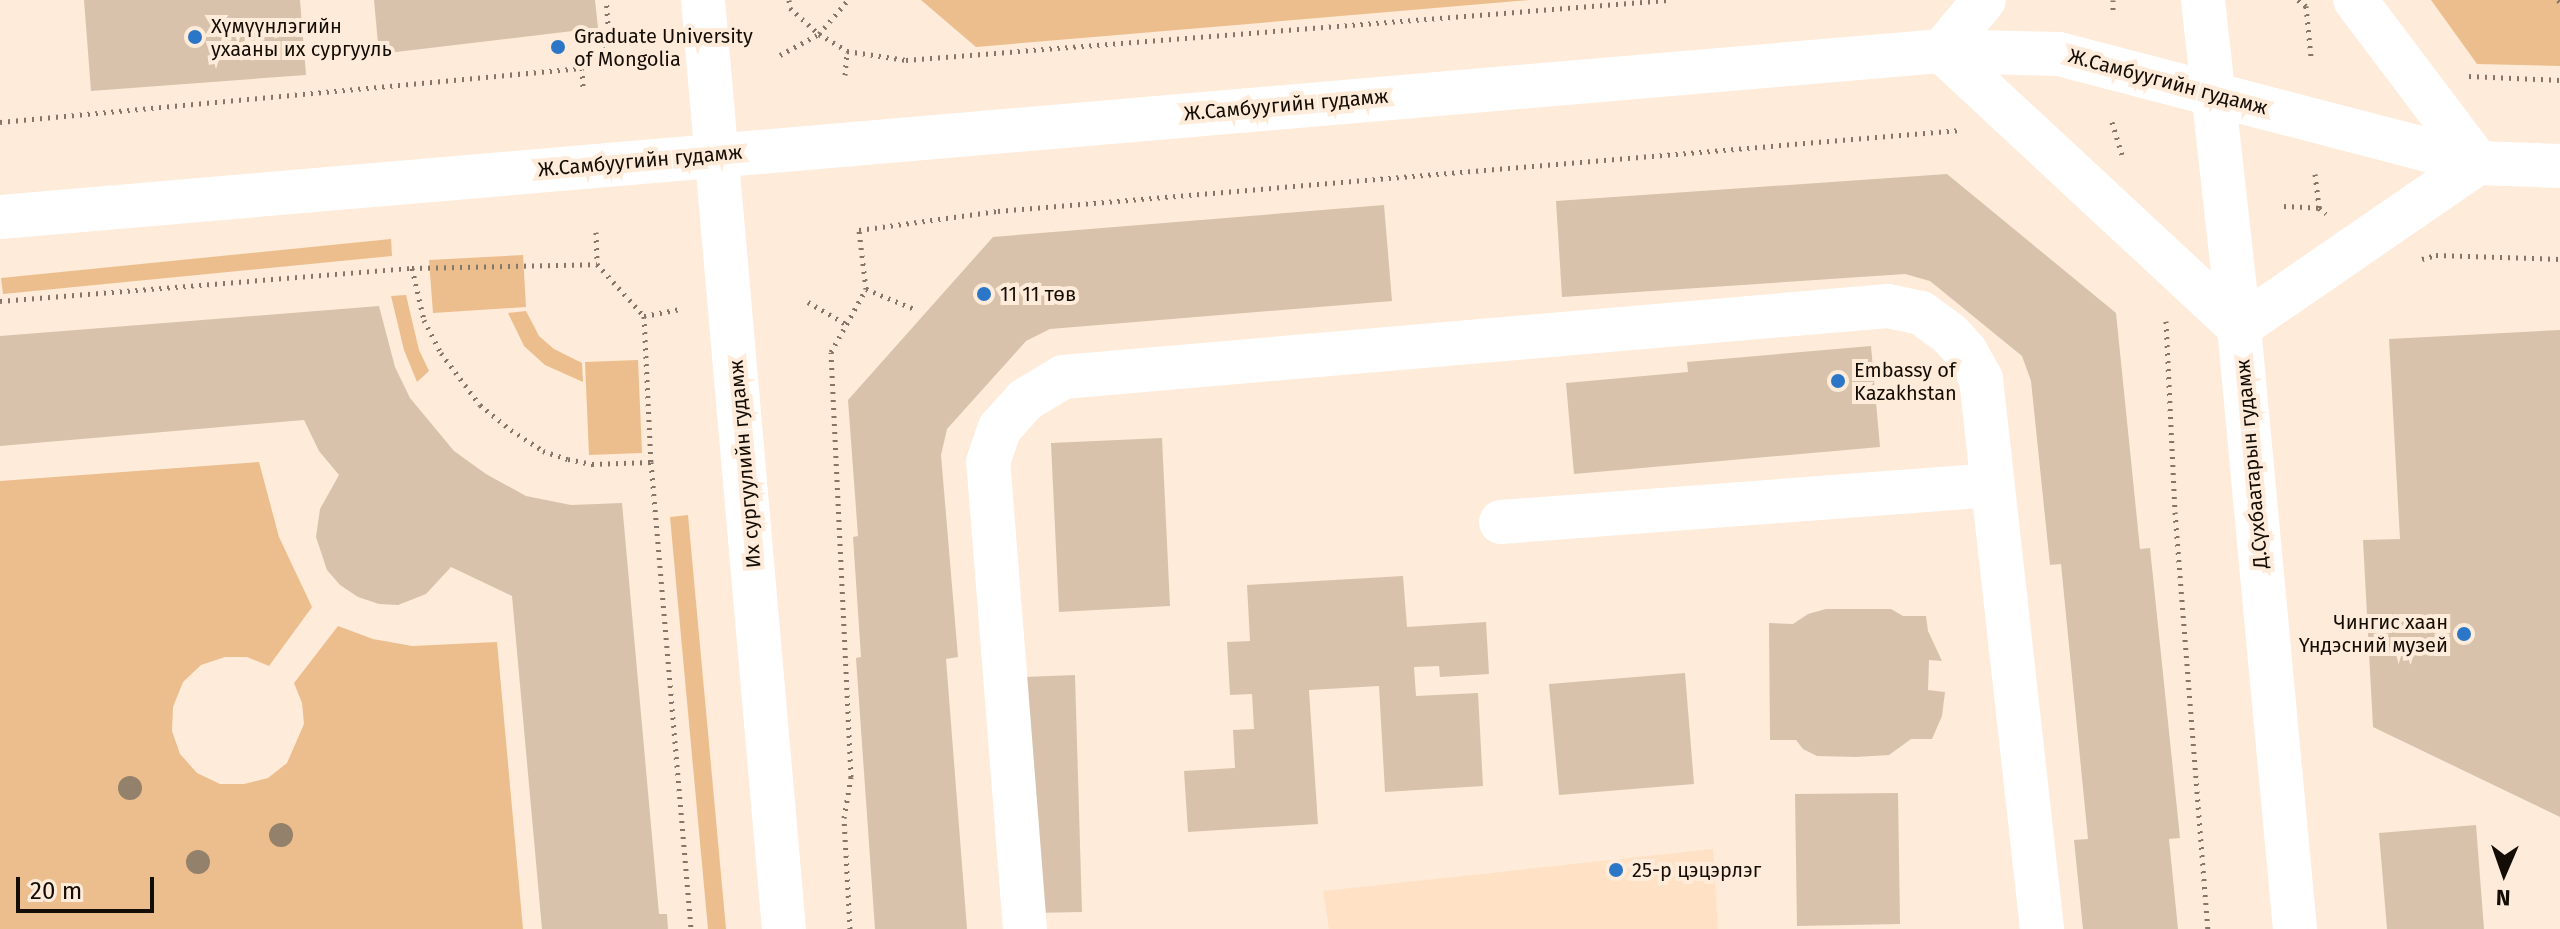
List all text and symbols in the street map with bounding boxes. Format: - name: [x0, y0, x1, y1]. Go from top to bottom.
- place label: Хүмүүнлэгийн ухааны их сургууль: [211, 14, 392, 61]
- place label: Graduate University of Mongolia: [574, 24, 753, 71]
- marker: Хүмүүнлэгийн ухааны их сургууль: [186, 28, 204, 46]
- marker: Graduate University of Mongolia: [549, 38, 567, 56]
- street label: Ж.Самбуугийн гудамж: [2066, 44, 2270, 120]
- street label: Ж.Самбуугийн гудамж: [1183, 84, 1389, 126]
- street label: Ж.Самбуугийн гудамж: [537, 140, 743, 182]
- place label: 11 11 төв: [1000, 282, 1076, 306]
- marker: 11 11 төв: [975, 285, 993, 303]
- place label: Embassy of Kazakhstan: [1854, 358, 1957, 405]
- street label: Д.Сүхбаатарын гудамж: [2231, 358, 2273, 570]
- street label: Их сургуулийн гудамж: [724, 359, 766, 569]
- marker: Embassy of Kazakhstan: [1829, 372, 1847, 390]
- place label: Чингис хаан Үндэсний музей: [2299, 610, 2448, 657]
- marker: Чингис хаан Үндэсний музей: [2455, 625, 2473, 643]
- north arrow: [2464, 833, 2544, 913]
- place label: 25-р цэцэрлэг: [1632, 858, 1761, 882]
- scale bar: [20, 861, 158, 911]
- marker: 25-р цэцэрлэг: [1607, 861, 1625, 879]
- text: 20 m: [30, 877, 82, 905]
- text: N: [2495, 884, 2511, 911]

